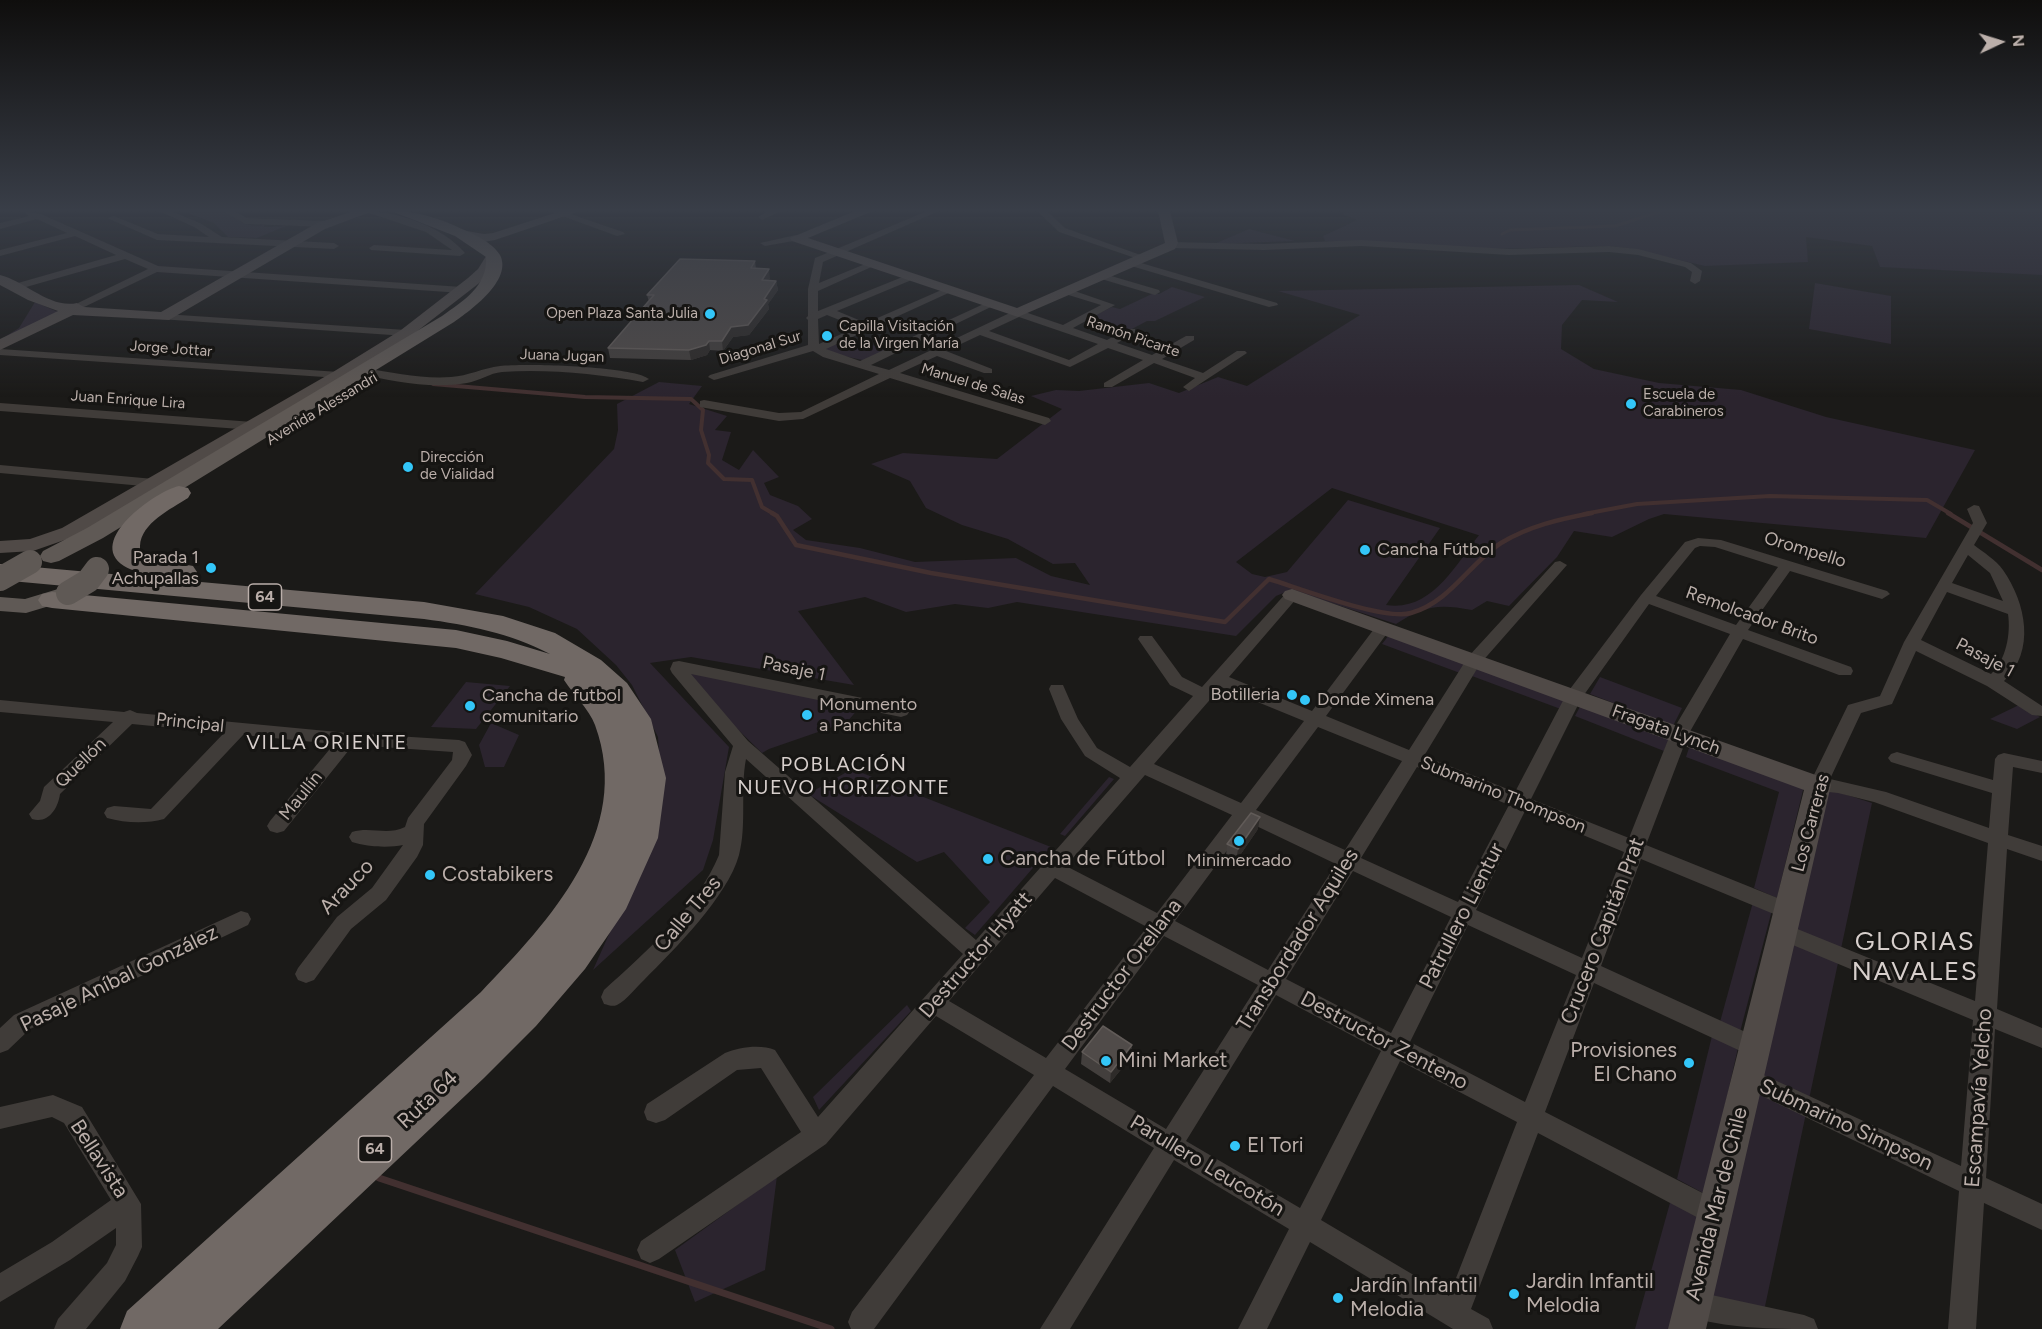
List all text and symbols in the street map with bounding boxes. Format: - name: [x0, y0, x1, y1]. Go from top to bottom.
- north arrow: [1970, 12, 2030, 72]
- text: N: [2009, 34, 2028, 48]
- place label: Open Plaza Santa Julia: [546, 305, 698, 323]
- marker: Open Plaza Santa Julia: [703, 307, 717, 321]
- street label: Ramón Picarte: [1084, 313, 1182, 361]
- place label: Capilla Visitación de la Virgen María: [839, 318, 959, 353]
- street label: Diagonal Sur: [717, 327, 803, 369]
- marker: Capilla Visitación de la Virgen María: [820, 329, 834, 343]
- street label: Jorge Jottar: [129, 337, 213, 361]
- street label: Juana Jugan: [520, 346, 604, 366]
- street label: Manuel de Salas: [919, 360, 1027, 408]
- street label: Avenida Alessandri: [263, 369, 381, 449]
- place label: Escuela de Carabineros: [1643, 386, 1724, 421]
- street label: Juan Enrique Lira: [70, 387, 186, 413]
- marker: Escuela de Carabineros: [1624, 397, 1638, 411]
- place label: Dirección de Vialidad: [420, 449, 494, 484]
- marker: Dirección de Vialidad: [401, 460, 415, 474]
- street label: Orompello: [1761, 527, 1849, 573]
- place label: Cancha Fútbol: [1377, 539, 1494, 561]
- marker: Cancha Fútbol: [1358, 543, 1372, 557]
- place label: Parada 1 Achupallas: [112, 547, 199, 590]
- marker: Parada 1 Achupallas: [204, 561, 218, 575]
- street label: Remolcador Brito: [1683, 582, 1821, 650]
- road number: 64: [248, 584, 282, 610]
- street label: Pasaje 1: [1952, 634, 2018, 682]
- street label: Pasaje 1: [761, 652, 827, 686]
- place label: Botilleria: [1210, 684, 1280, 706]
- place label: Cancha de futbol comunitario: [482, 685, 621, 728]
- marker: Botilleria: [1285, 688, 1299, 702]
- place label: Donde Ximena: [1317, 689, 1434, 711]
- marker: Donde Ximena: [1298, 693, 1312, 707]
- place label: Monumento a Panchita: [819, 694, 917, 736]
- marker: Cancha de futbol comunitario: [463, 699, 477, 713]
- street label: Fragata Lynch: [1609, 700, 1723, 760]
- marker: Monumento a Panchita: [800, 708, 814, 722]
- street label: Principal: [155, 709, 225, 737]
- district label: VILLA ORIENTE: [246, 731, 408, 755]
- street label: Quellón: [51, 734, 111, 792]
- street label: Submarino Thompson: [1417, 752, 1589, 838]
- district label: POBLACIÓN NUEVO HORIZONTE: [737, 753, 951, 800]
- street label: Maullín: [275, 767, 327, 825]
- street label: Los Carreras: [1788, 772, 1834, 874]
- marker: Minimercado: [1232, 834, 1246, 848]
- street label: Crucero Capitán Prat: [1556, 834, 1650, 1028]
- street label: Patrullero Lientur: [1414, 839, 1510, 993]
- street label: Transbordador Aquiles: [1232, 844, 1364, 1036]
- place label: Cancha de Fútbol: [1000, 846, 1165, 872]
- place label: Minimercado: [1187, 850, 1291, 872]
- marker: Cancha de Fútbol: [981, 852, 995, 866]
- street label: Arauco: [315, 854, 379, 920]
- place label: Costabikers: [442, 862, 553, 888]
- marker: Costabikers: [423, 868, 437, 882]
- street label: Calle Tres: [649, 871, 727, 957]
- street label: Destructor Hyatt: [914, 887, 1038, 1023]
- street label: Destructor Orellana: [1057, 894, 1187, 1056]
- street label: Pasaje Aníbal González: [16, 920, 222, 1038]
- district label: GLORIAS NAVALES: [1852, 926, 1978, 988]
- street label: Destructor Zenteno: [1296, 986, 1472, 1096]
- street label: Escampavía Yelcho: [1960, 1008, 1998, 1188]
- place label: Provisiones El Chano: [1570, 1038, 1677, 1088]
- place label: Mini Market: [1118, 1048, 1227, 1074]
- marker: Mini Market: [1099, 1054, 1113, 1068]
- marker: Provisiones El Chano: [1682, 1056, 1696, 1070]
- street label: Ruta 64: [393, 1066, 463, 1134]
- street label: Submarino Simpson: [1755, 1074, 1937, 1176]
- street label: Avenida Mar de Chile: [1681, 1105, 1753, 1303]
- street label: Parullero Leucotón: [1125, 1110, 1289, 1222]
- street label: Bellavista: [64, 1115, 134, 1203]
- place label: El Tori: [1247, 1133, 1304, 1159]
- road number: 64: [358, 1136, 392, 1162]
- marker: El Tori: [1228, 1139, 1242, 1153]
- place label: Jardin Infantil Melodia: [1526, 1269, 1654, 1319]
- place label: Jardín Infantil Melodia: [1350, 1273, 1478, 1323]
- marker: Jardin Infantil Melodia: [1507, 1287, 1521, 1301]
- marker: Jardín Infantil Melodia: [1331, 1291, 1345, 1305]

